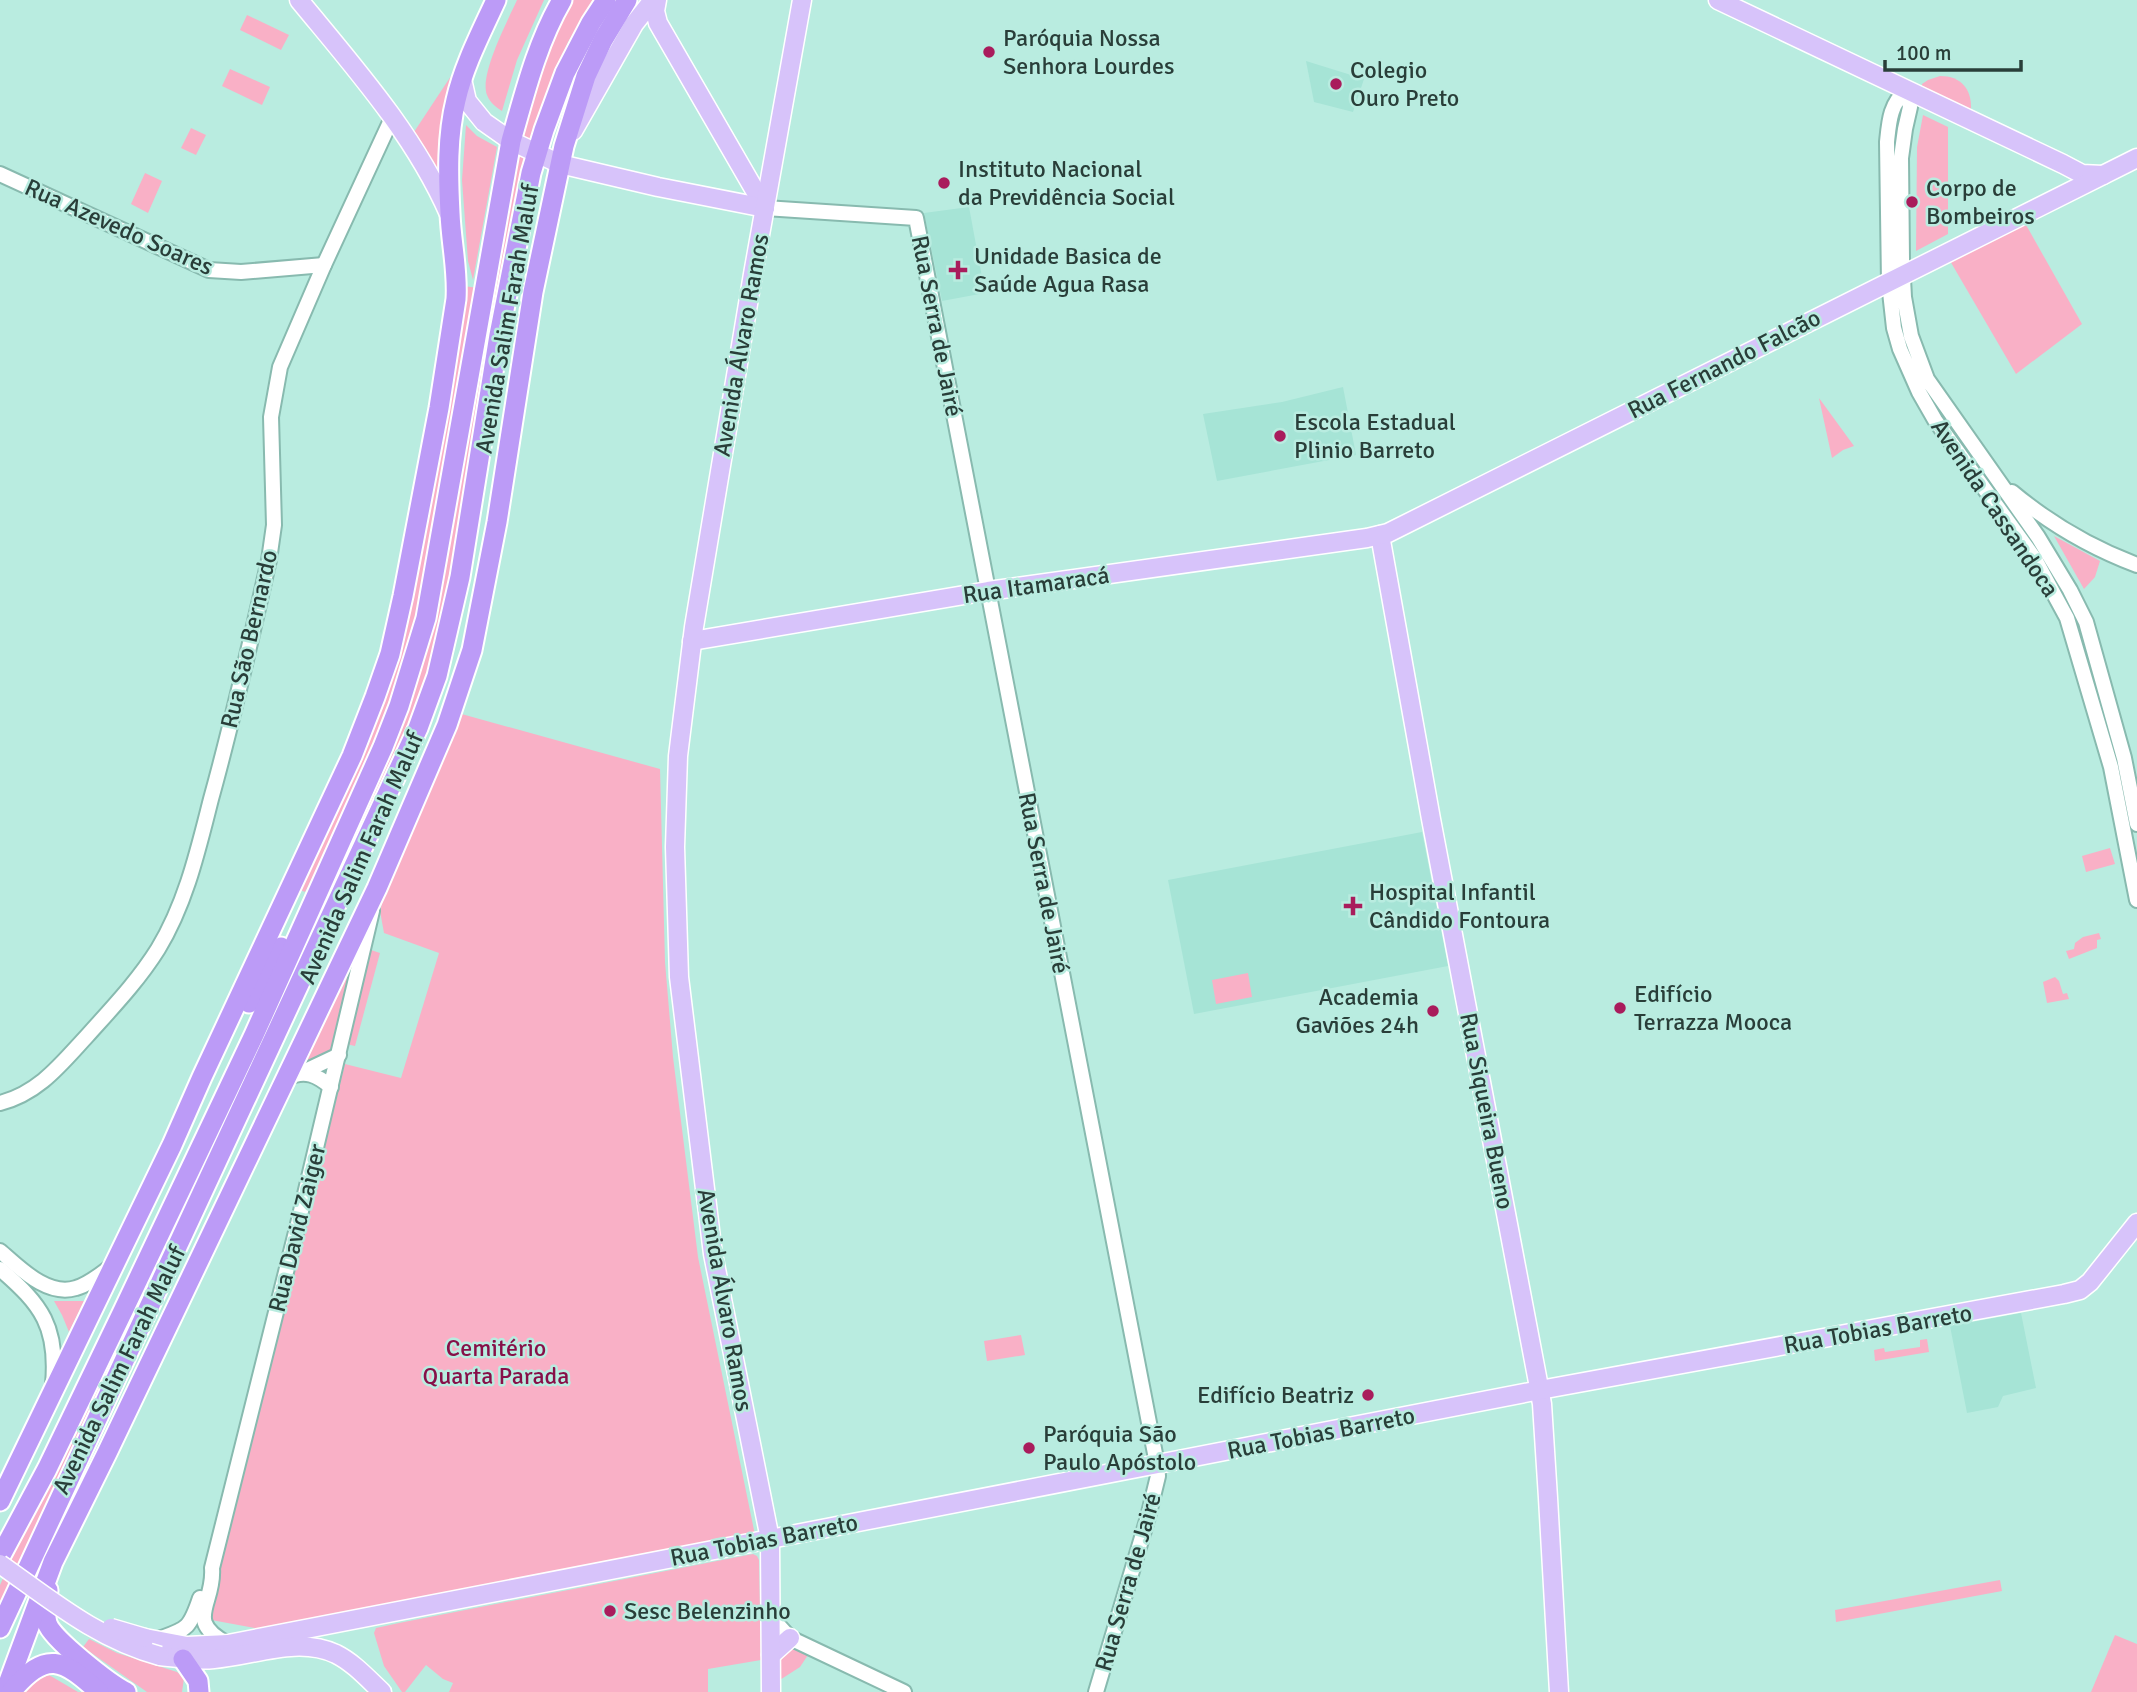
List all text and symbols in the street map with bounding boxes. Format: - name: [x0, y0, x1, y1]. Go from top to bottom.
- place label: Paróquia Nossa Senhora Lourdes: [1003, 23, 1174, 81]
- scale bar: [1885, 28, 2022, 72]
- text: 100 m: [1896, 40, 1951, 66]
- marker: Paróquia Nossa Senhora Lourdes: [981, 44, 997, 60]
- place label: Colegio Ouro Preto: [1350, 55, 1459, 113]
- marker: Colegio Ouro Preto: [1328, 76, 1344, 92]
- place label: Instituto Nacional da Previdência Social: [958, 154, 1175, 212]
- street label: Rua Azevedo Soares: [20, 172, 218, 282]
- place label: Corpo de Bombeiros: [1926, 173, 2035, 231]
- marker: Instituto Nacional da Previdência Social: [936, 175, 952, 191]
- street label: Avenida Salim Farah Maluf: [469, 181, 546, 456]
- marker: Corpo de Bombeiros: [1904, 194, 1920, 210]
- street label: Avenida Álvaro Ramos: [707, 231, 775, 459]
- street label: Rua Serra de Jairé: [905, 233, 969, 419]
- place label: Unidade Basica de Saúde Agua Rasa: [974, 241, 1162, 299]
- marker: Unidade Basica de Saúde Agua Rasa: [948, 260, 968, 280]
- street label: Rua Fernando Falcão: [1623, 302, 1825, 426]
- place label: Escola Estadual Plinio Barreto: [1294, 407, 1456, 465]
- street label: Avenida Cassandoca: [1924, 413, 2066, 603]
- marker: Escola Estadual Plinio Barreto: [1272, 428, 1288, 444]
- street label: Rua São Bernardo: [214, 547, 284, 731]
- street label: Rua Itamaracá: [961, 560, 1111, 610]
- street label: Avenida Salim Farah Maluf: [292, 727, 431, 989]
- street label: Rua Serra de Jairé: [1012, 790, 1076, 976]
- place label: Hospital Infantil Cândido Fontoura: [1369, 877, 1550, 935]
- marker: Hospital Infantil Cândido Fontoura: [1343, 896, 1363, 916]
- place label: Edifício Terrazza Mooca: [1634, 979, 1792, 1037]
- place label: Academia Gaviões 24h: [1295, 982, 1419, 1040]
- marker: Edifício Terrazza Mooca: [1612, 1000, 1628, 1016]
- marker: Academia Gaviões 24h: [1425, 1003, 1441, 1019]
- street label: Rua Siqueira Bueno: [1453, 1010, 1521, 1212]
- street label: Rua David Zaiger: [262, 1141, 332, 1315]
- street label: Avenida Álvaro Ramos: [691, 1186, 759, 1414]
- street label: Avenida Salim Farah Maluf: [46, 1240, 193, 1499]
- street label: Rua Tobias Barreto: [1782, 1298, 1974, 1360]
- park label: Cemitério Quarta Parada: [423, 1333, 570, 1391]
- place label: Edifício Beatriz: [1197, 1380, 1354, 1410]
- marker: Edifício Beatriz: [1360, 1387, 1376, 1403]
- street label: Rua Tobias Barreto: [1225, 1400, 1417, 1466]
- place label: Paróquia São Paulo Apóstolo: [1043, 1419, 1196, 1477]
- marker: Paróquia São Paulo Apóstolo: [1021, 1440, 1037, 1456]
- street label: Rua Serra de Jairé: [1088, 1489, 1168, 1675]
- street label: Rua Tobias Barreto: [668, 1507, 860, 1573]
- place label: Sesc Belenzinho: [624, 1596, 791, 1626]
- marker: Sesc Belenzinho: [602, 1603, 618, 1619]

